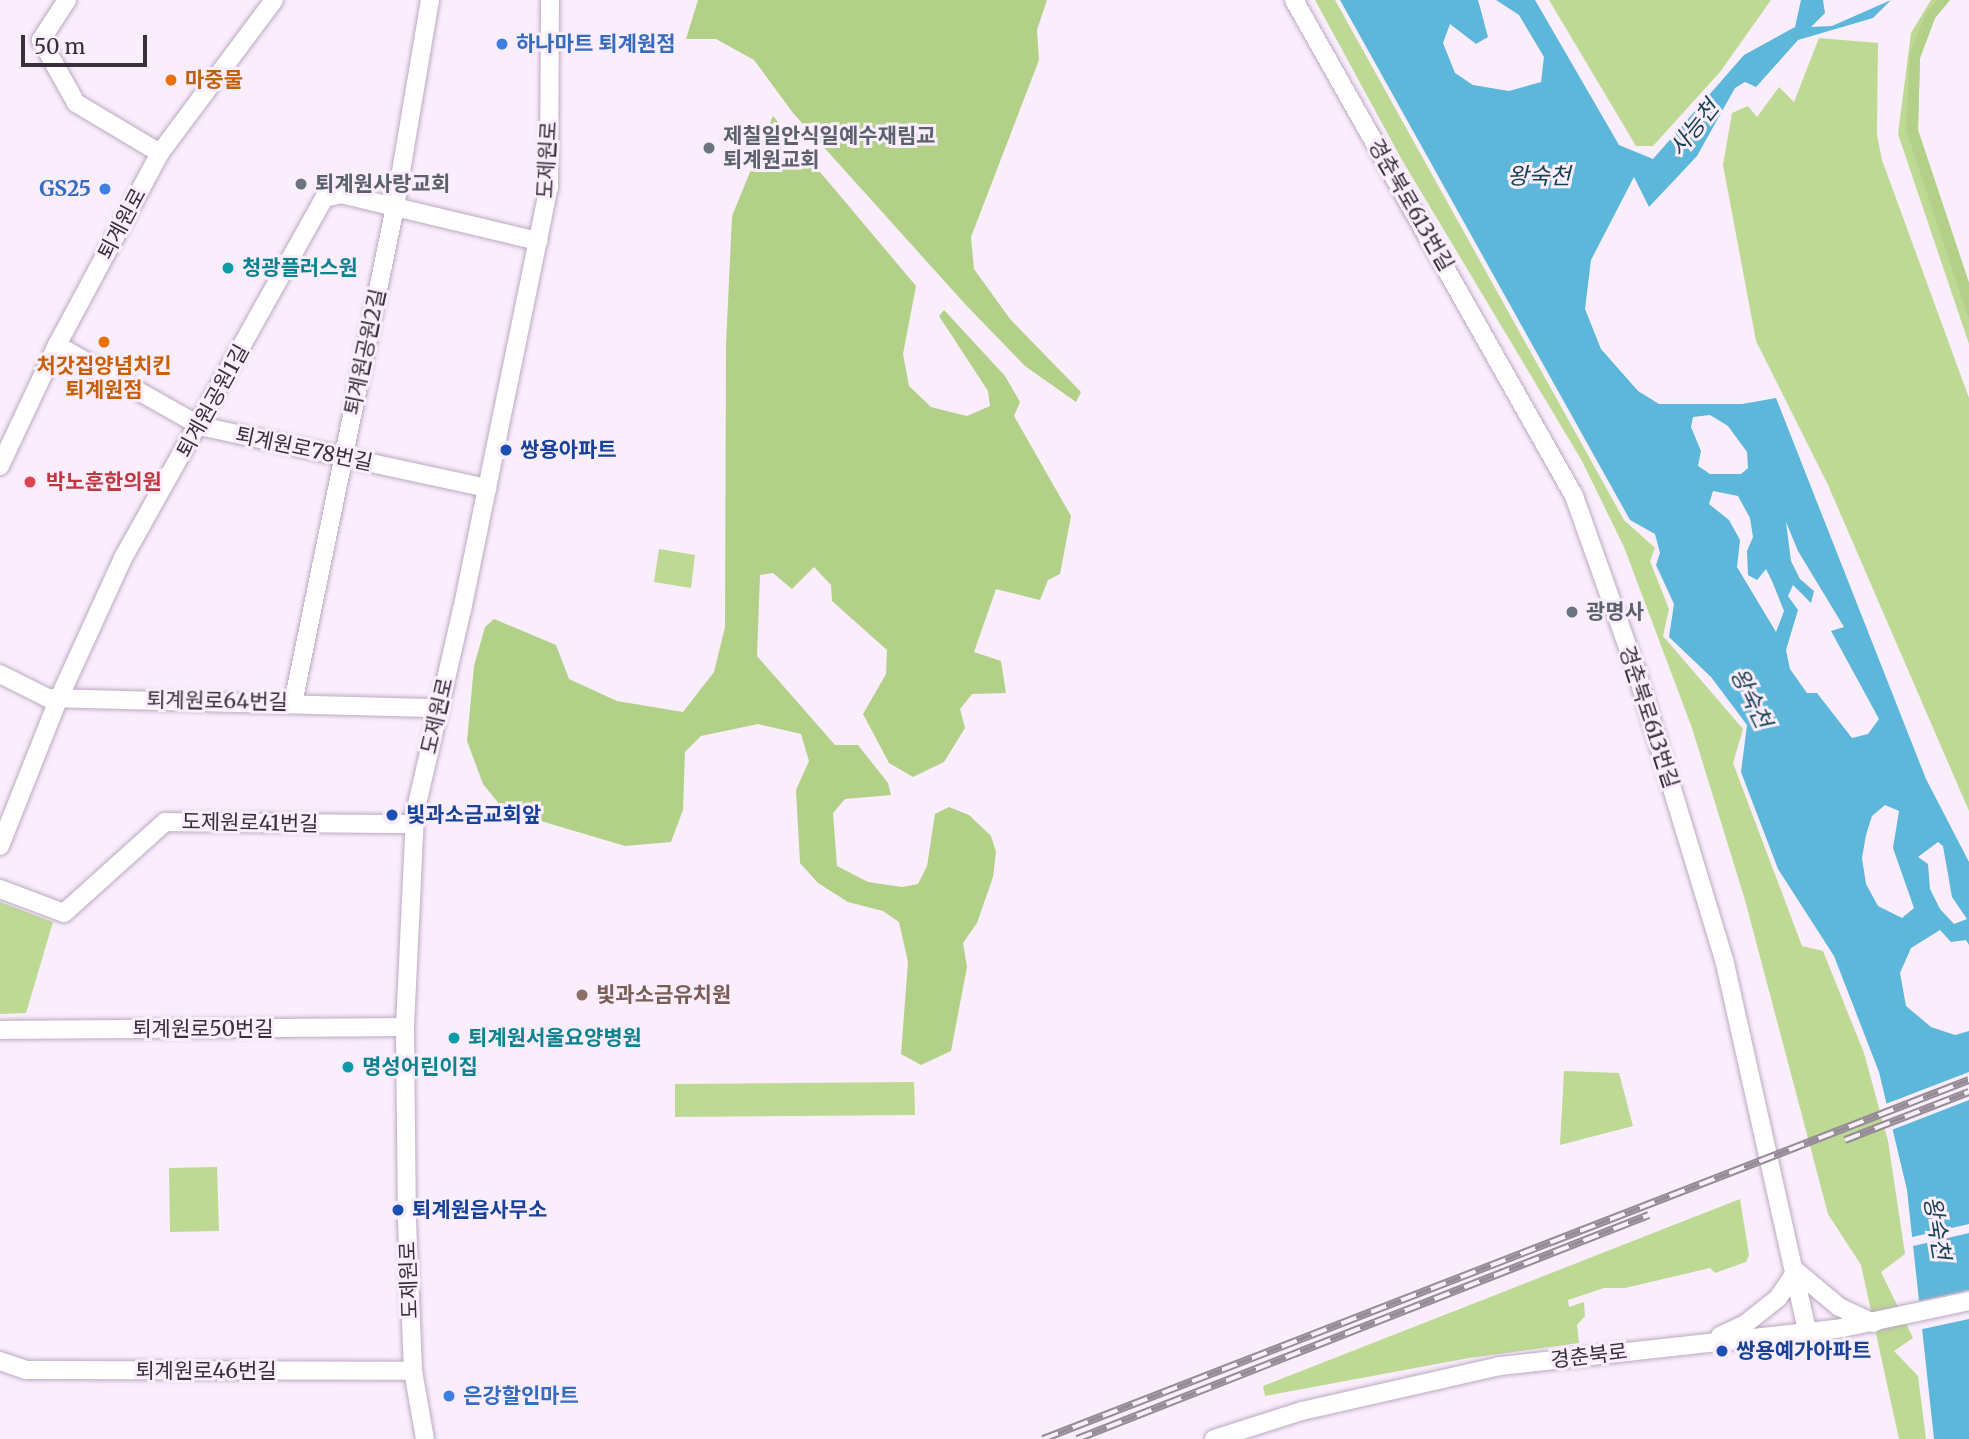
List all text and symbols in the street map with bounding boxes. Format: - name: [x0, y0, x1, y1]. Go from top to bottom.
- scale bar: [24, 21, 150, 65]
- place label: 하나마트 퇴계원점: [516, 31, 676, 57]
- text: 50 m: [34, 33, 85, 60]
- marker: 하나마트 퇴계원점: [494, 36, 510, 52]
- place label: 마중물: [185, 67, 243, 93]
- marker: 마중물: [163, 72, 179, 88]
- water label: 사능천: [1664, 94, 1724, 162]
- street label: 도제원로: [532, 121, 562, 199]
- place label: 제칠일안식일예수재림교 퇴계원교회: [723, 123, 936, 173]
- street label: 경춘북로613번길: [1363, 135, 1459, 275]
- marker: 제칠일안식일예수재림교 퇴계원교회: [701, 140, 717, 156]
- water label: 왕숙천: [1507, 162, 1571, 190]
- place label: 퇴계원사랑교회: [315, 171, 450, 197]
- place label: GS25: [39, 176, 91, 202]
- marker: 퇴계원사랑교회: [293, 176, 309, 192]
- marker: GS25: [97, 181, 113, 197]
- street label: 퇴계원로: [93, 184, 151, 264]
- place label: 청광플러스원: [242, 255, 358, 281]
- marker: 청광플러스원: [220, 260, 236, 276]
- street label: 퇴계원공원2길: [339, 287, 391, 417]
- marker: 처갓집양념치킨 퇴계원점: [96, 334, 112, 350]
- street label: 퇴계원공원1길: [172, 340, 254, 462]
- place label: 처갓집양념치킨 퇴계원점: [36, 353, 172, 403]
- street label: 퇴계원로78번길: [233, 422, 375, 476]
- place label: 쌍용아파트: [520, 437, 617, 463]
- marker: 쌍용아파트: [498, 442, 514, 458]
- place label: 박노훈한의원: [46, 469, 162, 495]
- marker: 박노훈한의원: [20, 472, 40, 492]
- place label: 광명사: [1586, 599, 1644, 625]
- marker: 광명사: [1564, 604, 1580, 620]
- street label: 경춘북로613번길: [1614, 643, 1684, 791]
- water label: 왕숙천: [1725, 663, 1777, 733]
- street label: 도제원로: [416, 676, 458, 756]
- street label: 퇴계원로64번길: [146, 687, 288, 715]
- place label: 빛과소금교회앞: [406, 802, 541, 828]
- marker: 빛과소금교회앞: [384, 807, 400, 823]
- street label: 도제원로41번길: [181, 809, 319, 837]
- place label: 빛과소금유치원: [596, 982, 731, 1008]
- marker: 빛과소금유치원: [574, 987, 590, 1003]
- street label: 퇴계원로50번길: [132, 1016, 274, 1042]
- place label: 퇴계원서울요양병원: [468, 1025, 642, 1051]
- marker: 퇴계원서울요양병원: [446, 1030, 462, 1046]
- place label: 명성어린이집: [362, 1054, 478, 1080]
- marker: 명성어린이집: [340, 1059, 356, 1075]
- water label: 왕숙천: [1918, 1194, 1956, 1262]
- place label: 퇴계원읍사무소: [412, 1197, 547, 1223]
- marker: 퇴계원읍사무소: [390, 1202, 406, 1218]
- street label: 도제원로: [395, 1241, 423, 1319]
- place label: 쌍용예가아파트: [1736, 1338, 1871, 1364]
- street label: 경춘북로: [1549, 1339, 1629, 1373]
- marker: 쌍용예가아파트: [1714, 1343, 1730, 1359]
- street label: 퇴계원로46번길: [135, 1358, 277, 1384]
- place label: 은강할인마트: [463, 1383, 579, 1409]
- marker: 은강할인마트: [441, 1388, 457, 1404]

